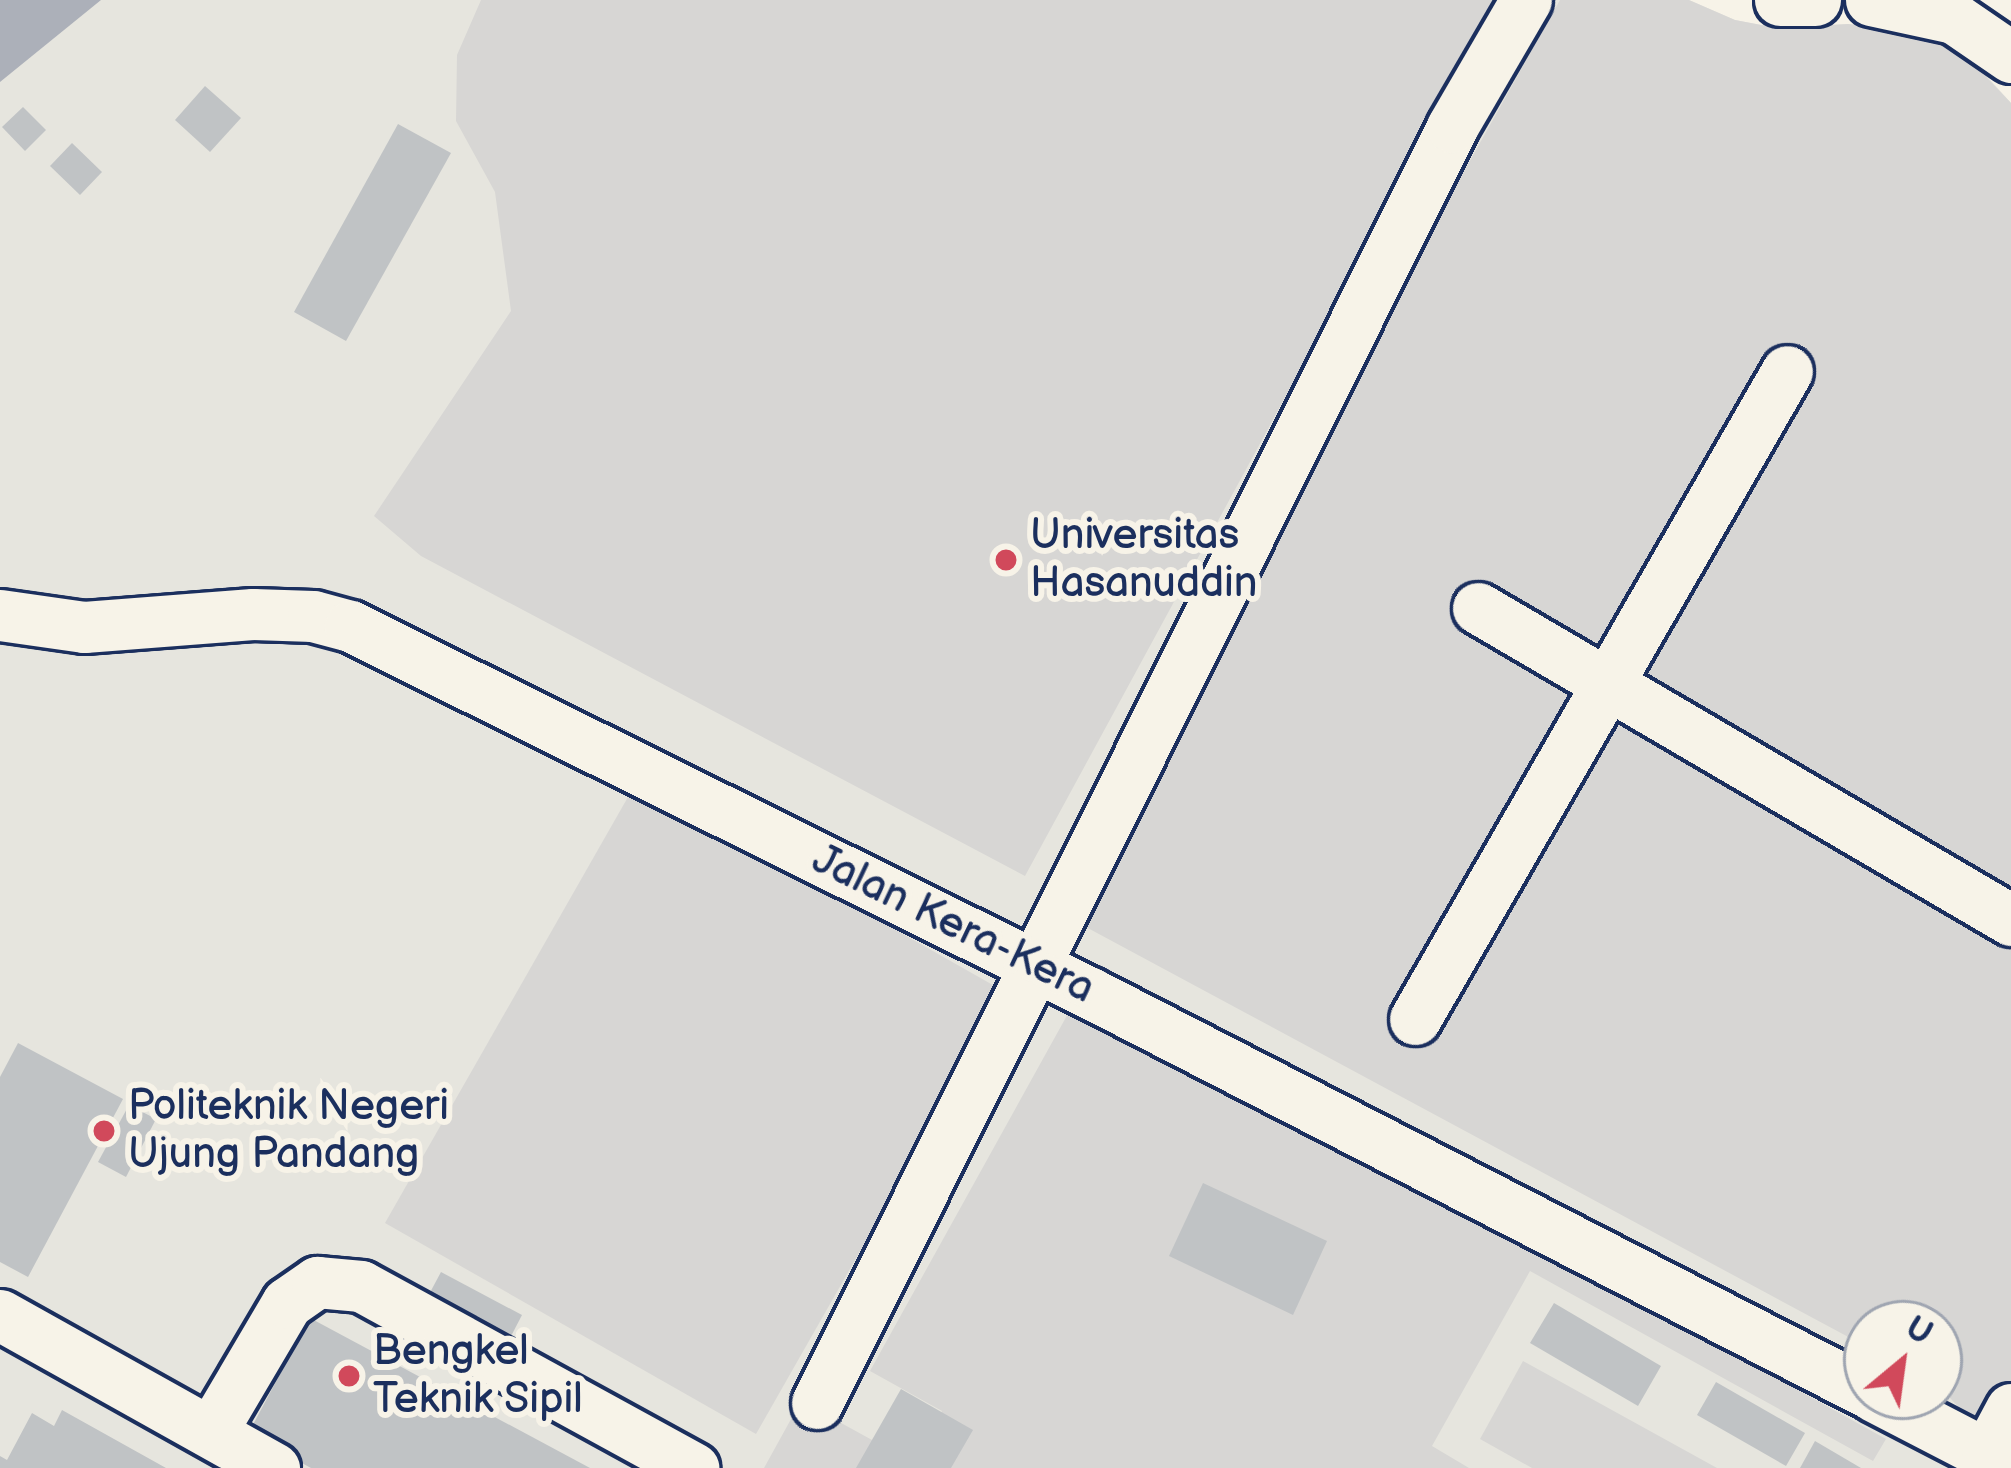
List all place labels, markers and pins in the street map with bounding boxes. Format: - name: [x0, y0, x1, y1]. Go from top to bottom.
- place label: Universitas Hasanuddin: [1030, 511, 1258, 610]
- marker: Universitas Hasanuddin: [993, 547, 1019, 573]
- place label: Politeknik Negeri Ujung Pandang: [128, 1082, 449, 1180]
- marker: Politeknik Negeri Ujung Pandang: [91, 1118, 117, 1144]
- place label: Bengkel Teknik Sipil: [373, 1327, 584, 1426]
- marker: Bengkel Teknik Sipil: [336, 1363, 362, 1389]

